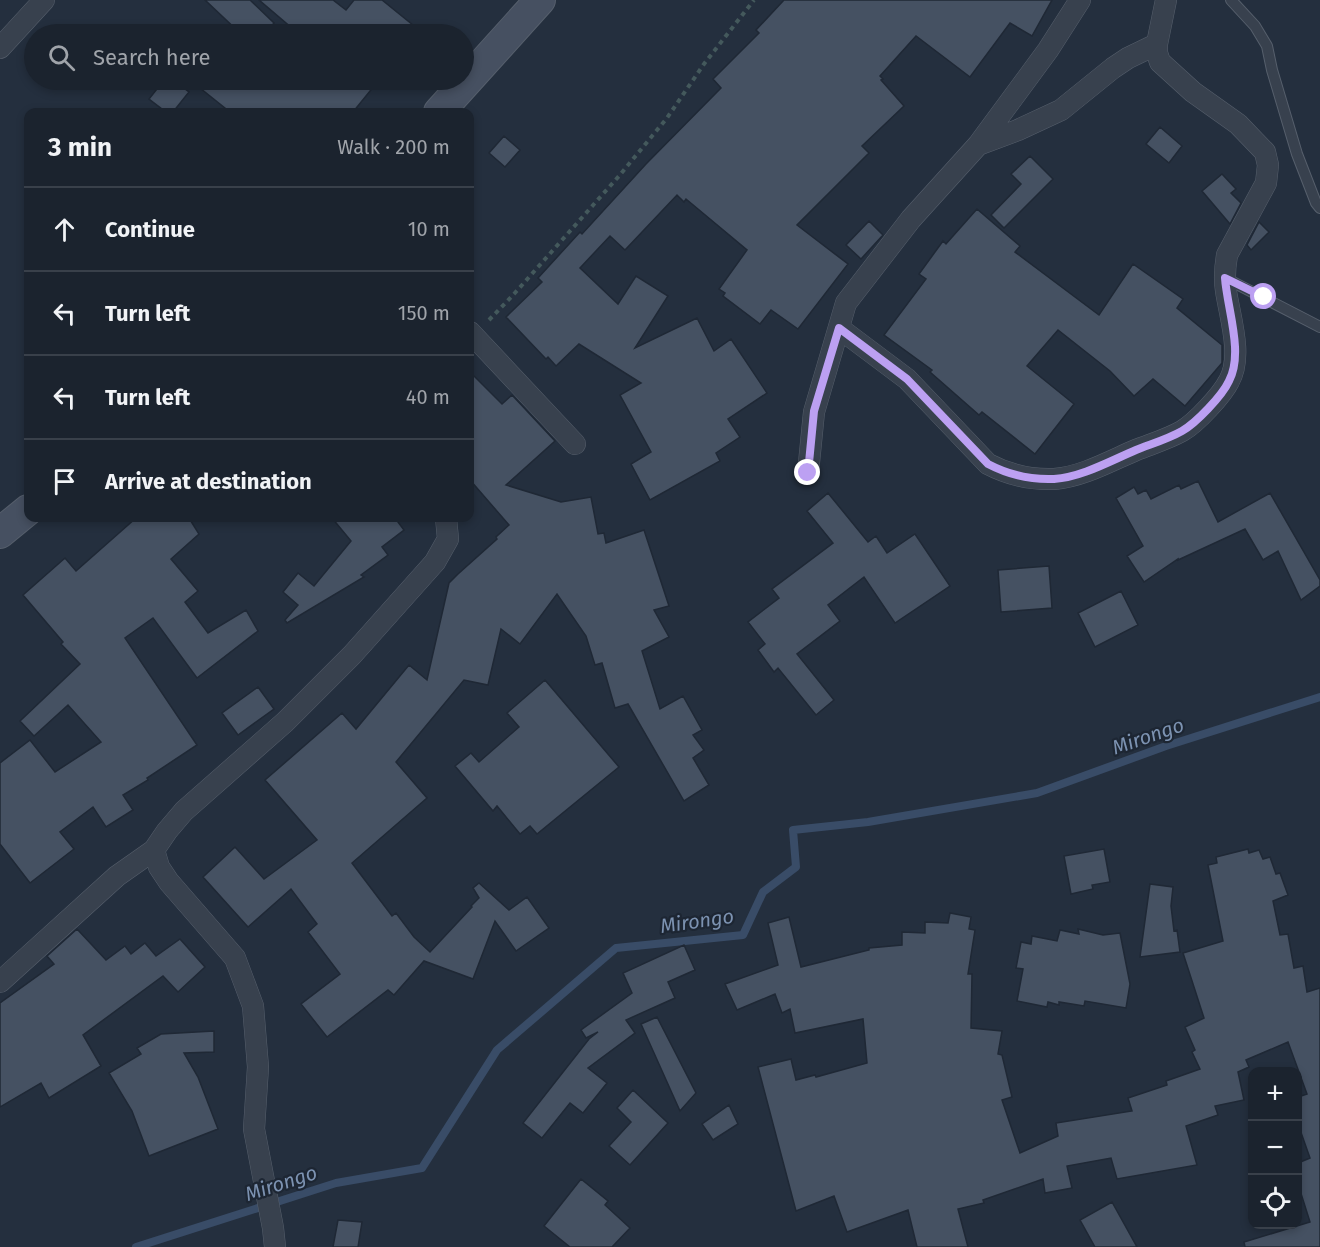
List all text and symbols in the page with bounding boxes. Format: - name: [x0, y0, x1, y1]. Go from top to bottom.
- search box: [24, 24, 474, 90]
- icon: search: [45, 41, 78, 74]
- text: Search here: [93, 44, 211, 71]
- text: 3 min: [48, 132, 112, 163]
- text: Walk · 200 m: [337, 135, 450, 159]
- icon: ahead: [48, 213, 81, 246]
- text: Continue: [105, 216, 195, 243]
- text: 10 m: [408, 217, 450, 241]
- route start: [1250, 283, 1276, 309]
- icon: left: [48, 297, 81, 330]
- text: Turn left: [105, 300, 190, 327]
- text: 150 m: [398, 301, 450, 325]
- icon: left: [48, 381, 81, 414]
- text: Turn left: [105, 384, 190, 411]
- text: 40 m: [406, 385, 450, 409]
- route end: [794, 459, 820, 485]
- icon: arrive: [48, 465, 81, 498]
- text: Arrive at destination: [105, 468, 312, 495]
- water label: Mirongo: [1109, 713, 1187, 759]
- water label: Mirongo: [659, 904, 735, 938]
- map controls: [1248, 1067, 1302, 1229]
- button: +: [1248, 1067, 1302, 1121]
- button: −: [1248, 1121, 1302, 1175]
- water label: Mirongo: [242, 1160, 320, 1206]
- button: locate: [1248, 1175, 1302, 1229]

